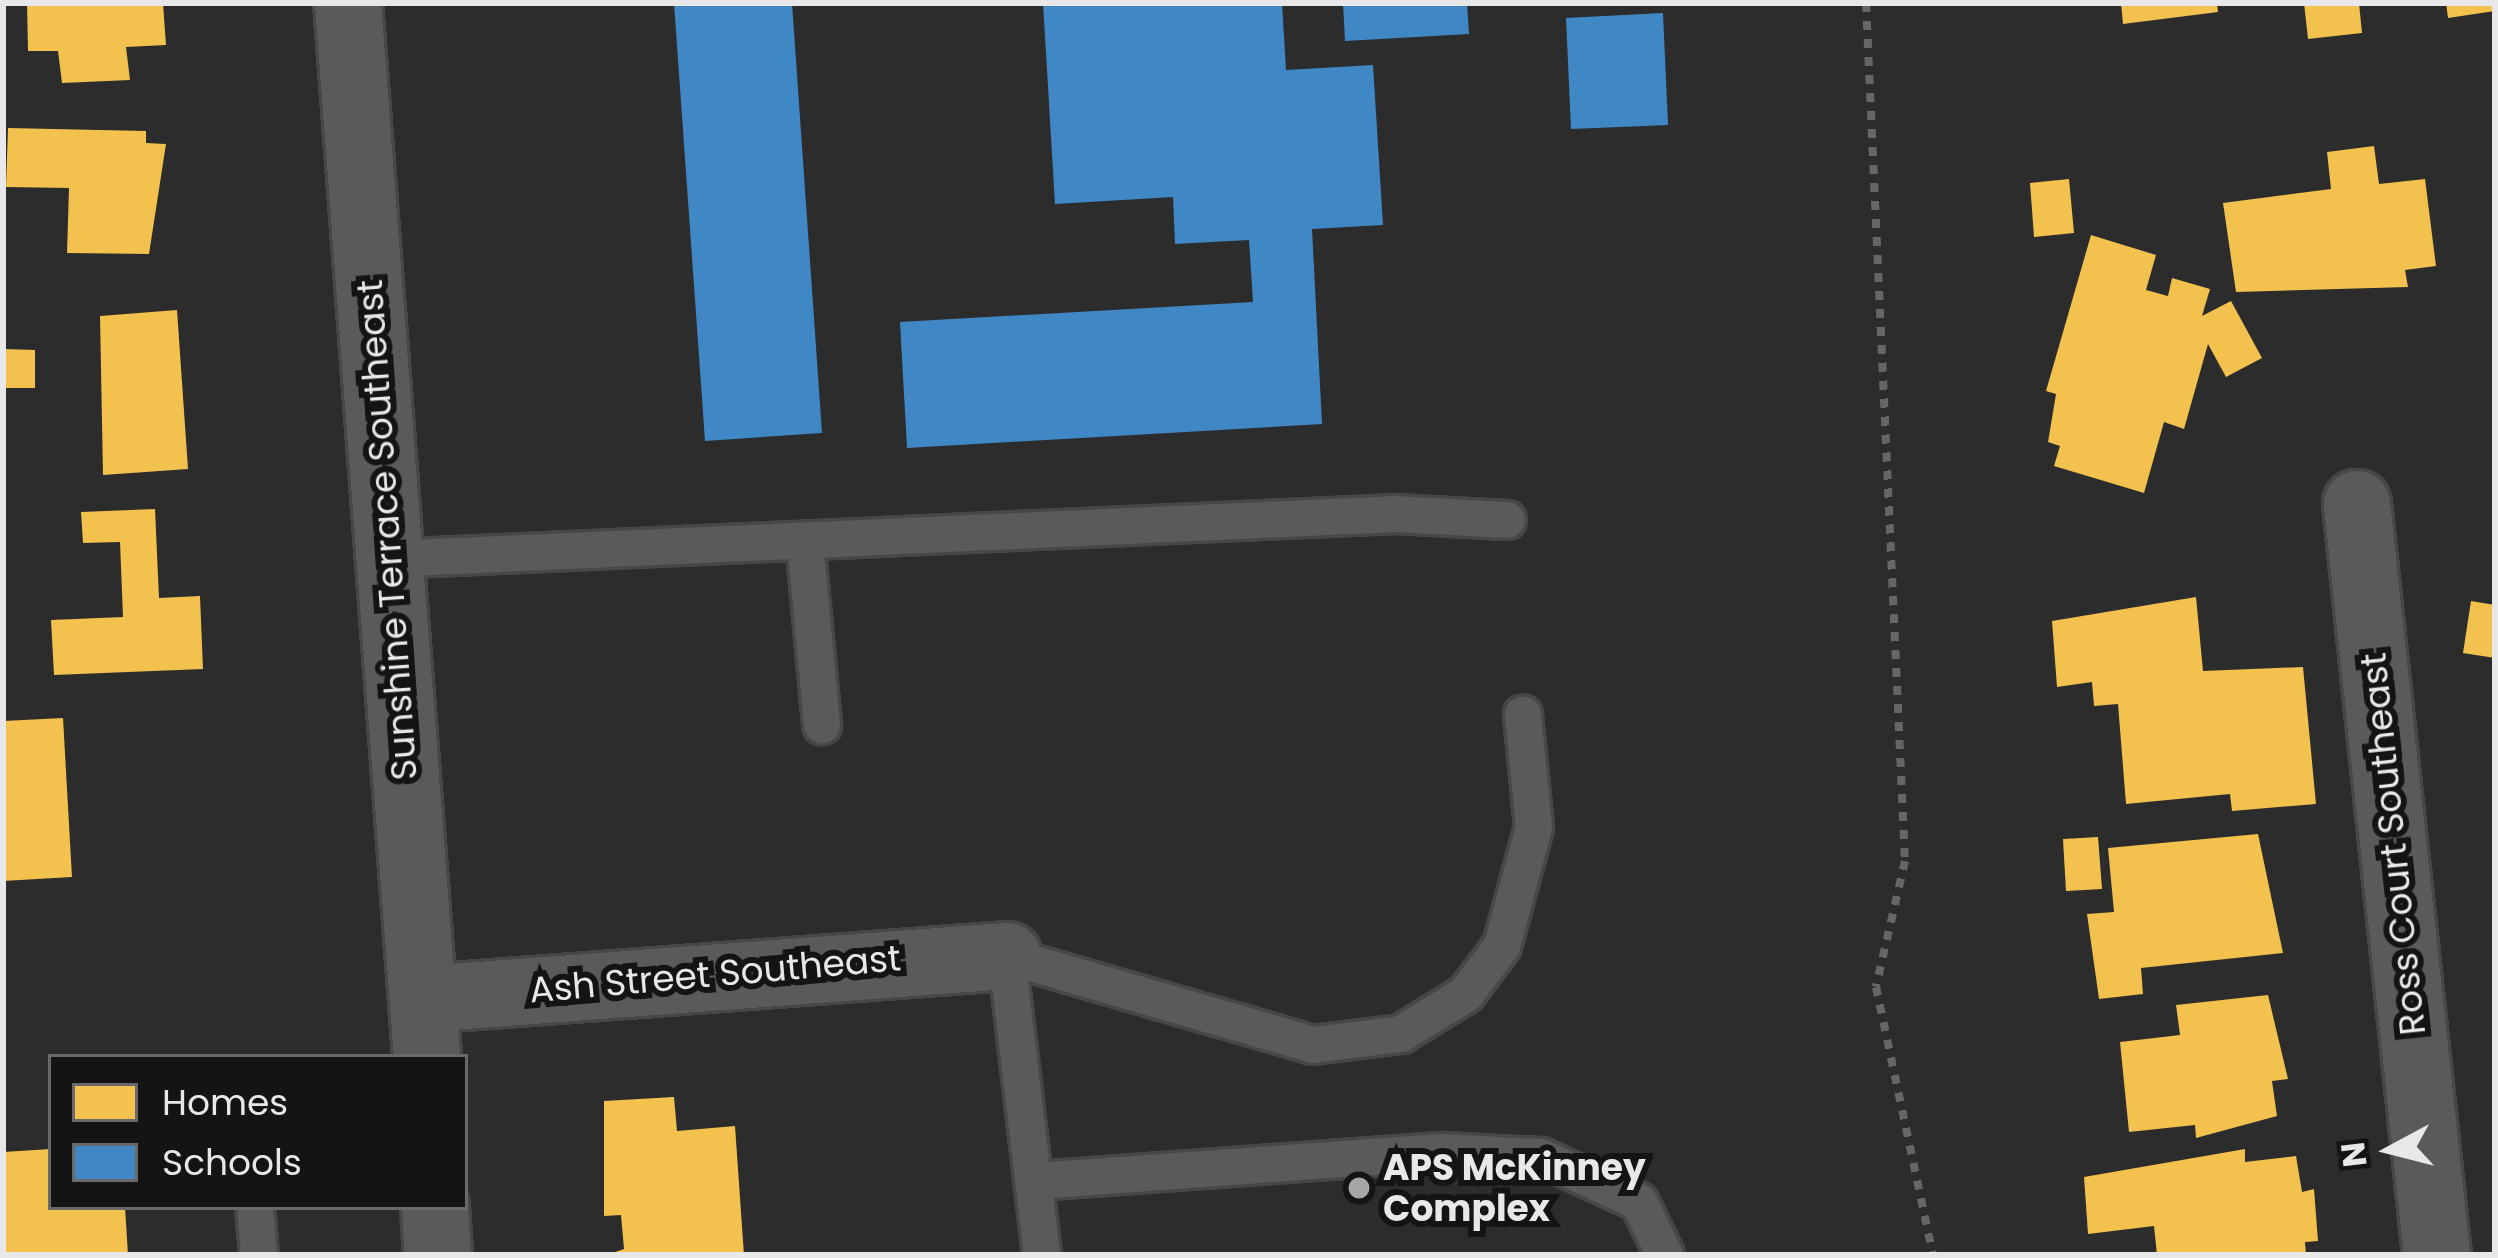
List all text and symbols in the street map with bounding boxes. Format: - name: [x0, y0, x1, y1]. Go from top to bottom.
- street label: Sunshine Terrace Southeast: [348, 278, 426, 782]
- street label: Ross Court Southeast: [2351, 651, 2435, 1037]
- street label: Ash Street Southeast: [528, 936, 902, 1012]
- legend: [48, 1054, 468, 1210]
- text: Homes: [162, 1077, 288, 1128]
- north arrow: [2330, 1090, 2450, 1210]
- text: Schools: [162, 1137, 302, 1188]
- text: N: [2329, 1139, 2379, 1170]
- place label: APS McKinney Complex: [1383, 1145, 1646, 1230]
- marker: APS McKinney Complex: [1346, 1175, 1372, 1201]

